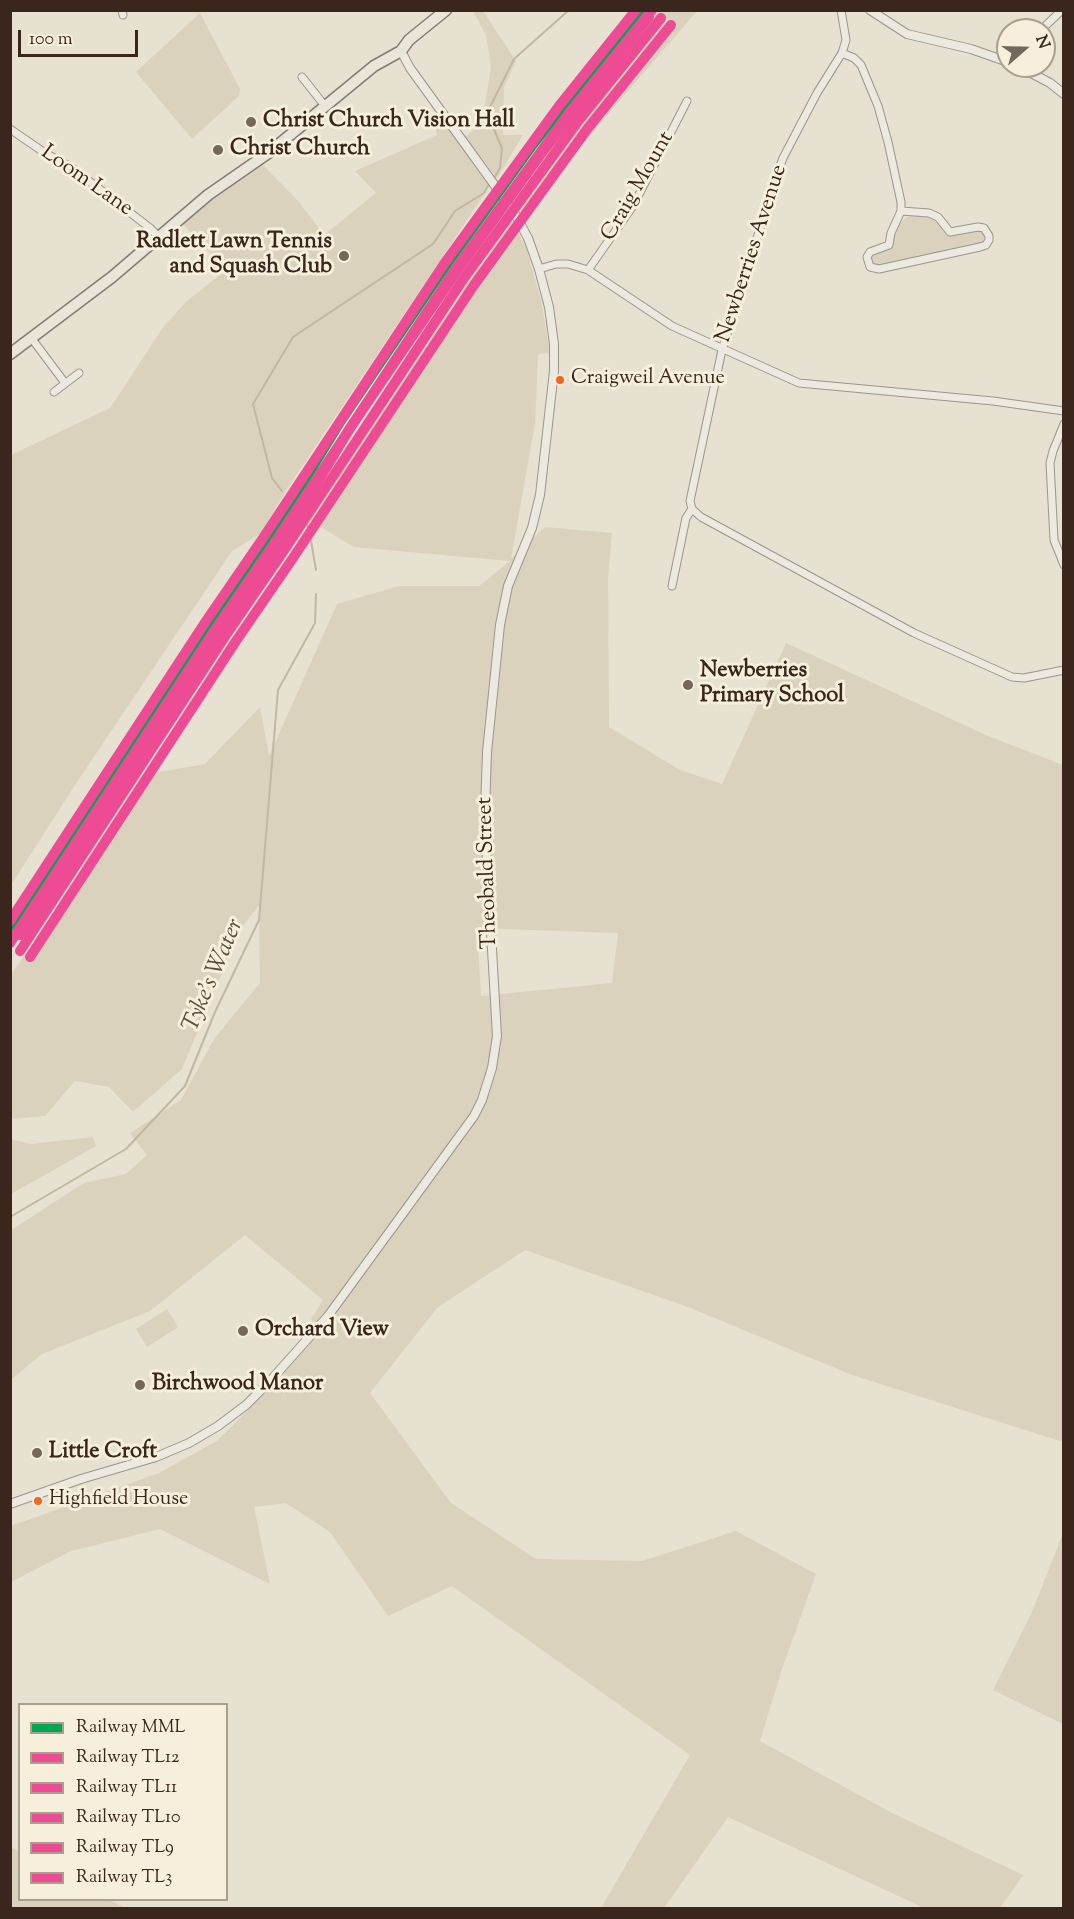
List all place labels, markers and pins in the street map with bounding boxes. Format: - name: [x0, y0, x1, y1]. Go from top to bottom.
- place label: Christ Church Vision Hall: [263, 109, 515, 135]
- marker: Christ Church Vision Hall: [244, 115, 258, 129]
- place label: Christ Church: [230, 137, 370, 163]
- marker: Christ Church: [211, 143, 225, 157]
- place label: Radlett Lawn Tennis and Squash Club: [136, 230, 332, 282]
- marker: Radlett Lawn Tennis and Squash Club: [337, 249, 351, 263]
- place label: Craigweil Avenue: [571, 368, 725, 392]
- marker: Craigweil Avenue: [554, 374, 566, 386]
- place label: Newberries Primary School: [700, 659, 844, 710]
- marker: Newberries Primary School: [681, 678, 695, 692]
- place label: Orchard View: [255, 1318, 389, 1344]
- marker: Orchard View: [236, 1324, 250, 1338]
- place label: Birchwood Manor: [152, 1372, 323, 1398]
- marker: Birchwood Manor: [133, 1378, 147, 1392]
- place label: Little Croft: [49, 1440, 157, 1466]
- marker: Little Croft: [30, 1446, 44, 1460]
- place label: Highfield House: [49, 1489, 188, 1513]
- marker: Highfield House: [32, 1495, 44, 1507]

